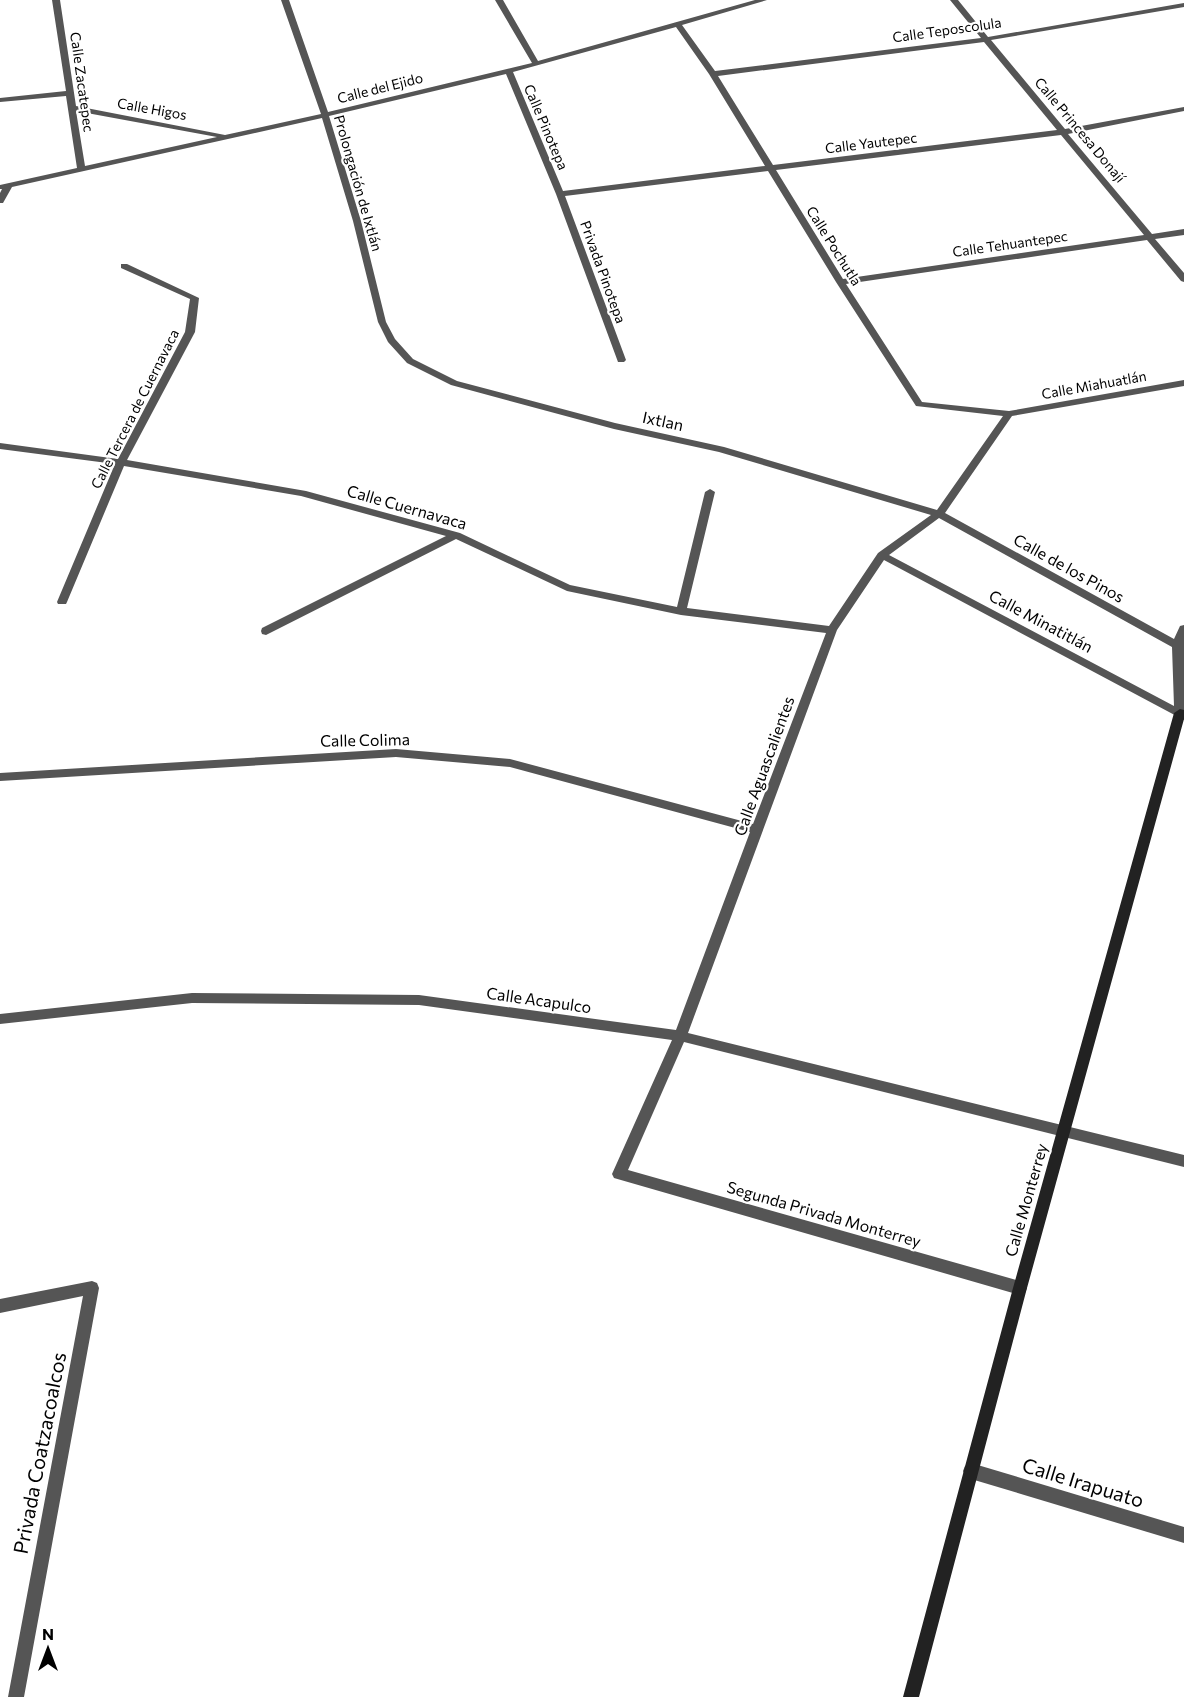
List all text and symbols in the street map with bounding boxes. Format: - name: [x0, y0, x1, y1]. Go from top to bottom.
- street label: Calle Teposcolula: [891, 13, 1002, 46]
- street label: Calle Zacatepec: [67, 31, 98, 133]
- street label: Calle del Ejido: [335, 69, 424, 106]
- street label: Calle Princesa Donají: [1031, 74, 1130, 186]
- street label: Calle Pinotepa: [521, 81, 572, 172]
- street label: Calle Higos: [116, 94, 188, 123]
- street label: Prolongación de Ixtlán: [331, 113, 386, 253]
- street label: Calle Yautepec: [824, 128, 918, 157]
- street label: Calle Pochutla: [803, 203, 866, 289]
- street label: Privada Pinotepa: [577, 218, 630, 325]
- street label: Calle Tehuantepec: [951, 227, 1069, 260]
- street label: Calle Tercera de Cuernavaca: [87, 326, 182, 491]
- street label: Calle Miahuatlán: [1040, 367, 1148, 402]
- street label: Ixtlan: [641, 407, 685, 434]
- street label: Calle Cuernavaca: [345, 480, 469, 533]
- street label: Calle de los Pinos: [1011, 529, 1128, 606]
- street label: Calle Minatitlán: [986, 585, 1096, 656]
- street label: Calle Aguascalientes: [729, 693, 798, 838]
- street label: Calle Colima: [320, 729, 410, 750]
- street label: Calle Acapulco: [485, 983, 593, 1016]
- street label: Calle Monterrey: [1000, 1141, 1051, 1259]
- street label: Segunda Privada Monterrey: [725, 1177, 923, 1250]
- street label: Privada Coatzacoalcos: [8, 1350, 70, 1556]
- street label: Calle Irapuato: [1020, 1452, 1147, 1512]
- north arrow: [18, 1619, 78, 1679]
- text: N: [42, 1624, 54, 1643]

